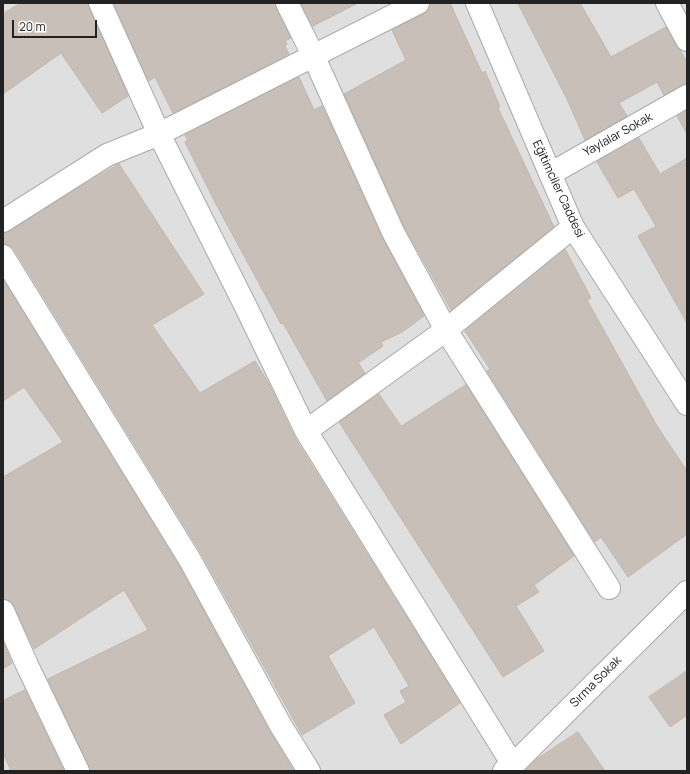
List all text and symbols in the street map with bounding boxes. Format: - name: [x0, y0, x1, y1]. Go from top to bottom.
- scale bar: [14, 12, 99, 38]
- text: 20 m: [19, 18, 46, 35]
- street label: Yaylalar Sokak: [581, 110, 655, 160]
- street label: Eğitimciler Caddesi: [529, 138, 587, 240]
- street label: Sırma Sokak: [567, 653, 625, 711]

